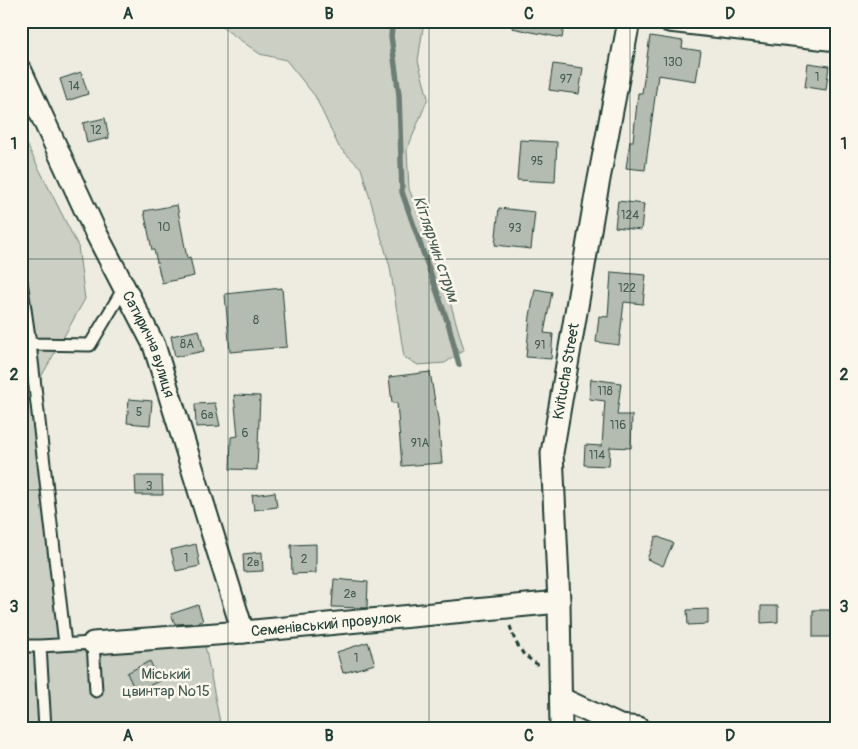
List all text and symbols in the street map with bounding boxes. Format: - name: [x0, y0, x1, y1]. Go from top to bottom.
- text: A: [123, 4, 134, 24]
- text: B: [324, 4, 334, 24]
- text: C: [524, 4, 534, 24]
- text: D: [725, 4, 735, 24]
- house number: 130: [663, 55, 683, 70]
- house number: 1: [815, 70, 819, 85]
- house number: 97: [560, 72, 573, 87]
- house number: 14: [68, 79, 80, 94]
- house number: 12: [90, 123, 102, 138]
- text: 1: [11, 134, 17, 154]
- text: 1: [841, 134, 847, 154]
- house number: 95: [531, 154, 543, 169]
- water label: Кітлярчин струм: [408, 193, 464, 306]
- house number: 124: [621, 208, 639, 223]
- house number: 10: [158, 220, 170, 235]
- house number: 93: [509, 221, 522, 236]
- house number: 122: [618, 281, 636, 296]
- street label: Сатирична вулиця: [118, 287, 179, 400]
- house number: 8: [253, 313, 259, 328]
- street label: Kvitucha Street: [548, 321, 584, 421]
- house number: 8А: [180, 337, 194, 352]
- house number: 91: [535, 338, 545, 353]
- text: 2: [10, 365, 19, 385]
- text: 2: [840, 365, 849, 385]
- house number: 118: [597, 384, 613, 399]
- house number: 5: [136, 405, 142, 420]
- house number: 6а: [201, 408, 214, 423]
- house number: 116: [610, 418, 626, 433]
- house number: 6: [242, 426, 249, 441]
- house number: 91А: [411, 436, 430, 451]
- house number: 114: [589, 448, 605, 463]
- house number: 3: [146, 479, 153, 494]
- house number: 1: [184, 551, 188, 566]
- house number: 2: [301, 552, 308, 567]
- house number: 2в: [247, 555, 259, 570]
- house number: 2а: [344, 587, 357, 602]
- text: 3: [10, 597, 19, 617]
- text: 3: [840, 597, 849, 617]
- street label: Семенівський провулок: [250, 607, 403, 641]
- house number: 1: [354, 651, 358, 666]
- park label: Міський цвинтар №15: [122, 665, 210, 701]
- text: A: [123, 726, 134, 746]
- text: B: [324, 726, 334, 746]
- text: C: [524, 726, 534, 746]
- text: D: [725, 726, 735, 746]

